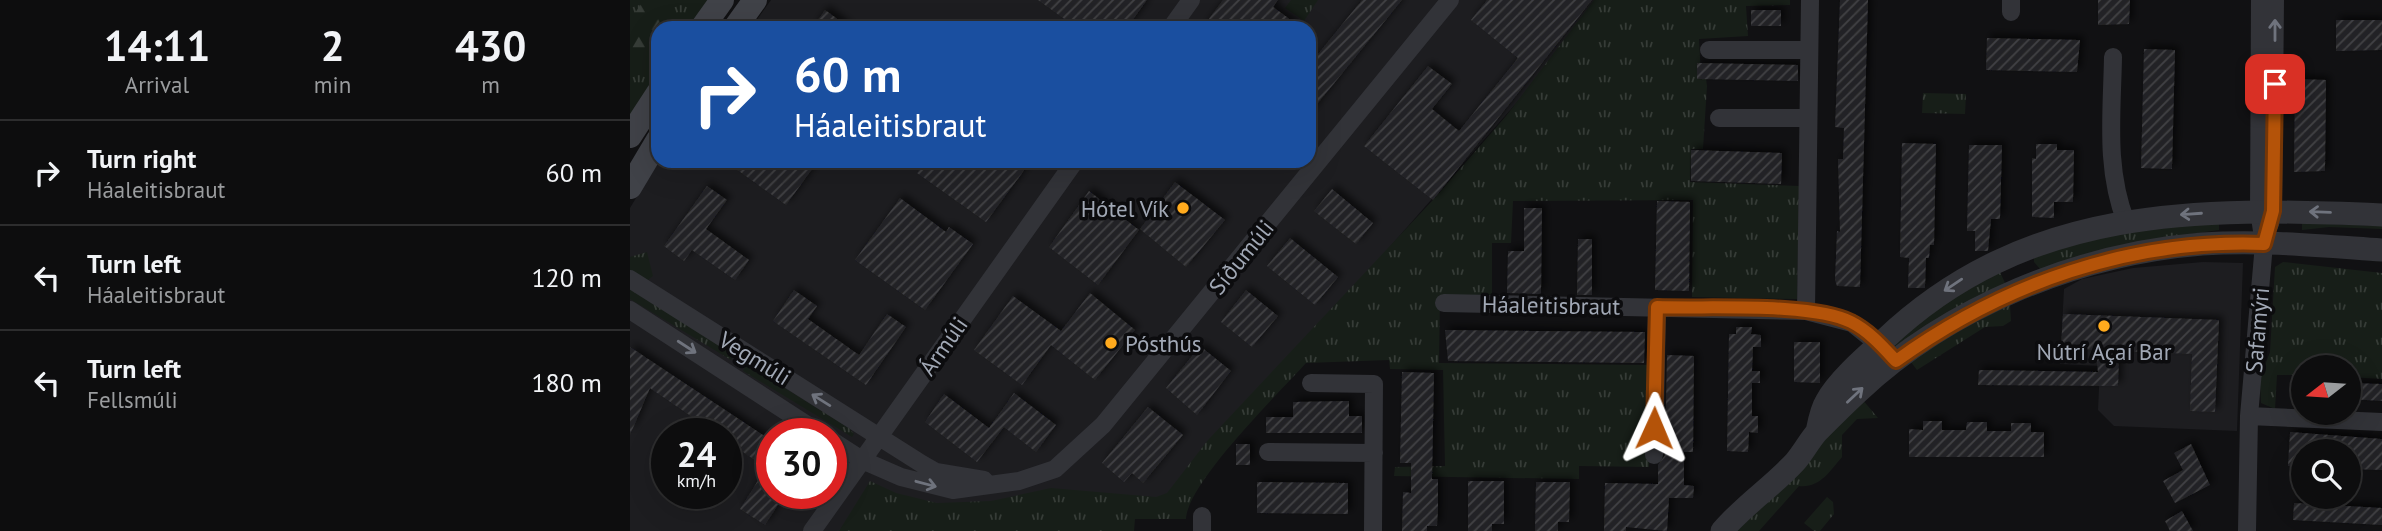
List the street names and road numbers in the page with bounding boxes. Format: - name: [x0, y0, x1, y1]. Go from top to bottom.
- street label: Síðumúli: [1202, 214, 1280, 300]
- street label: Safamýri: [2239, 286, 2275, 374]
- street label: Háaleitisbraut: [1482, 289, 1621, 321]
- street label: Ármúli: [912, 311, 974, 381]
- street label: Vegmúli: [713, 324, 796, 391]

